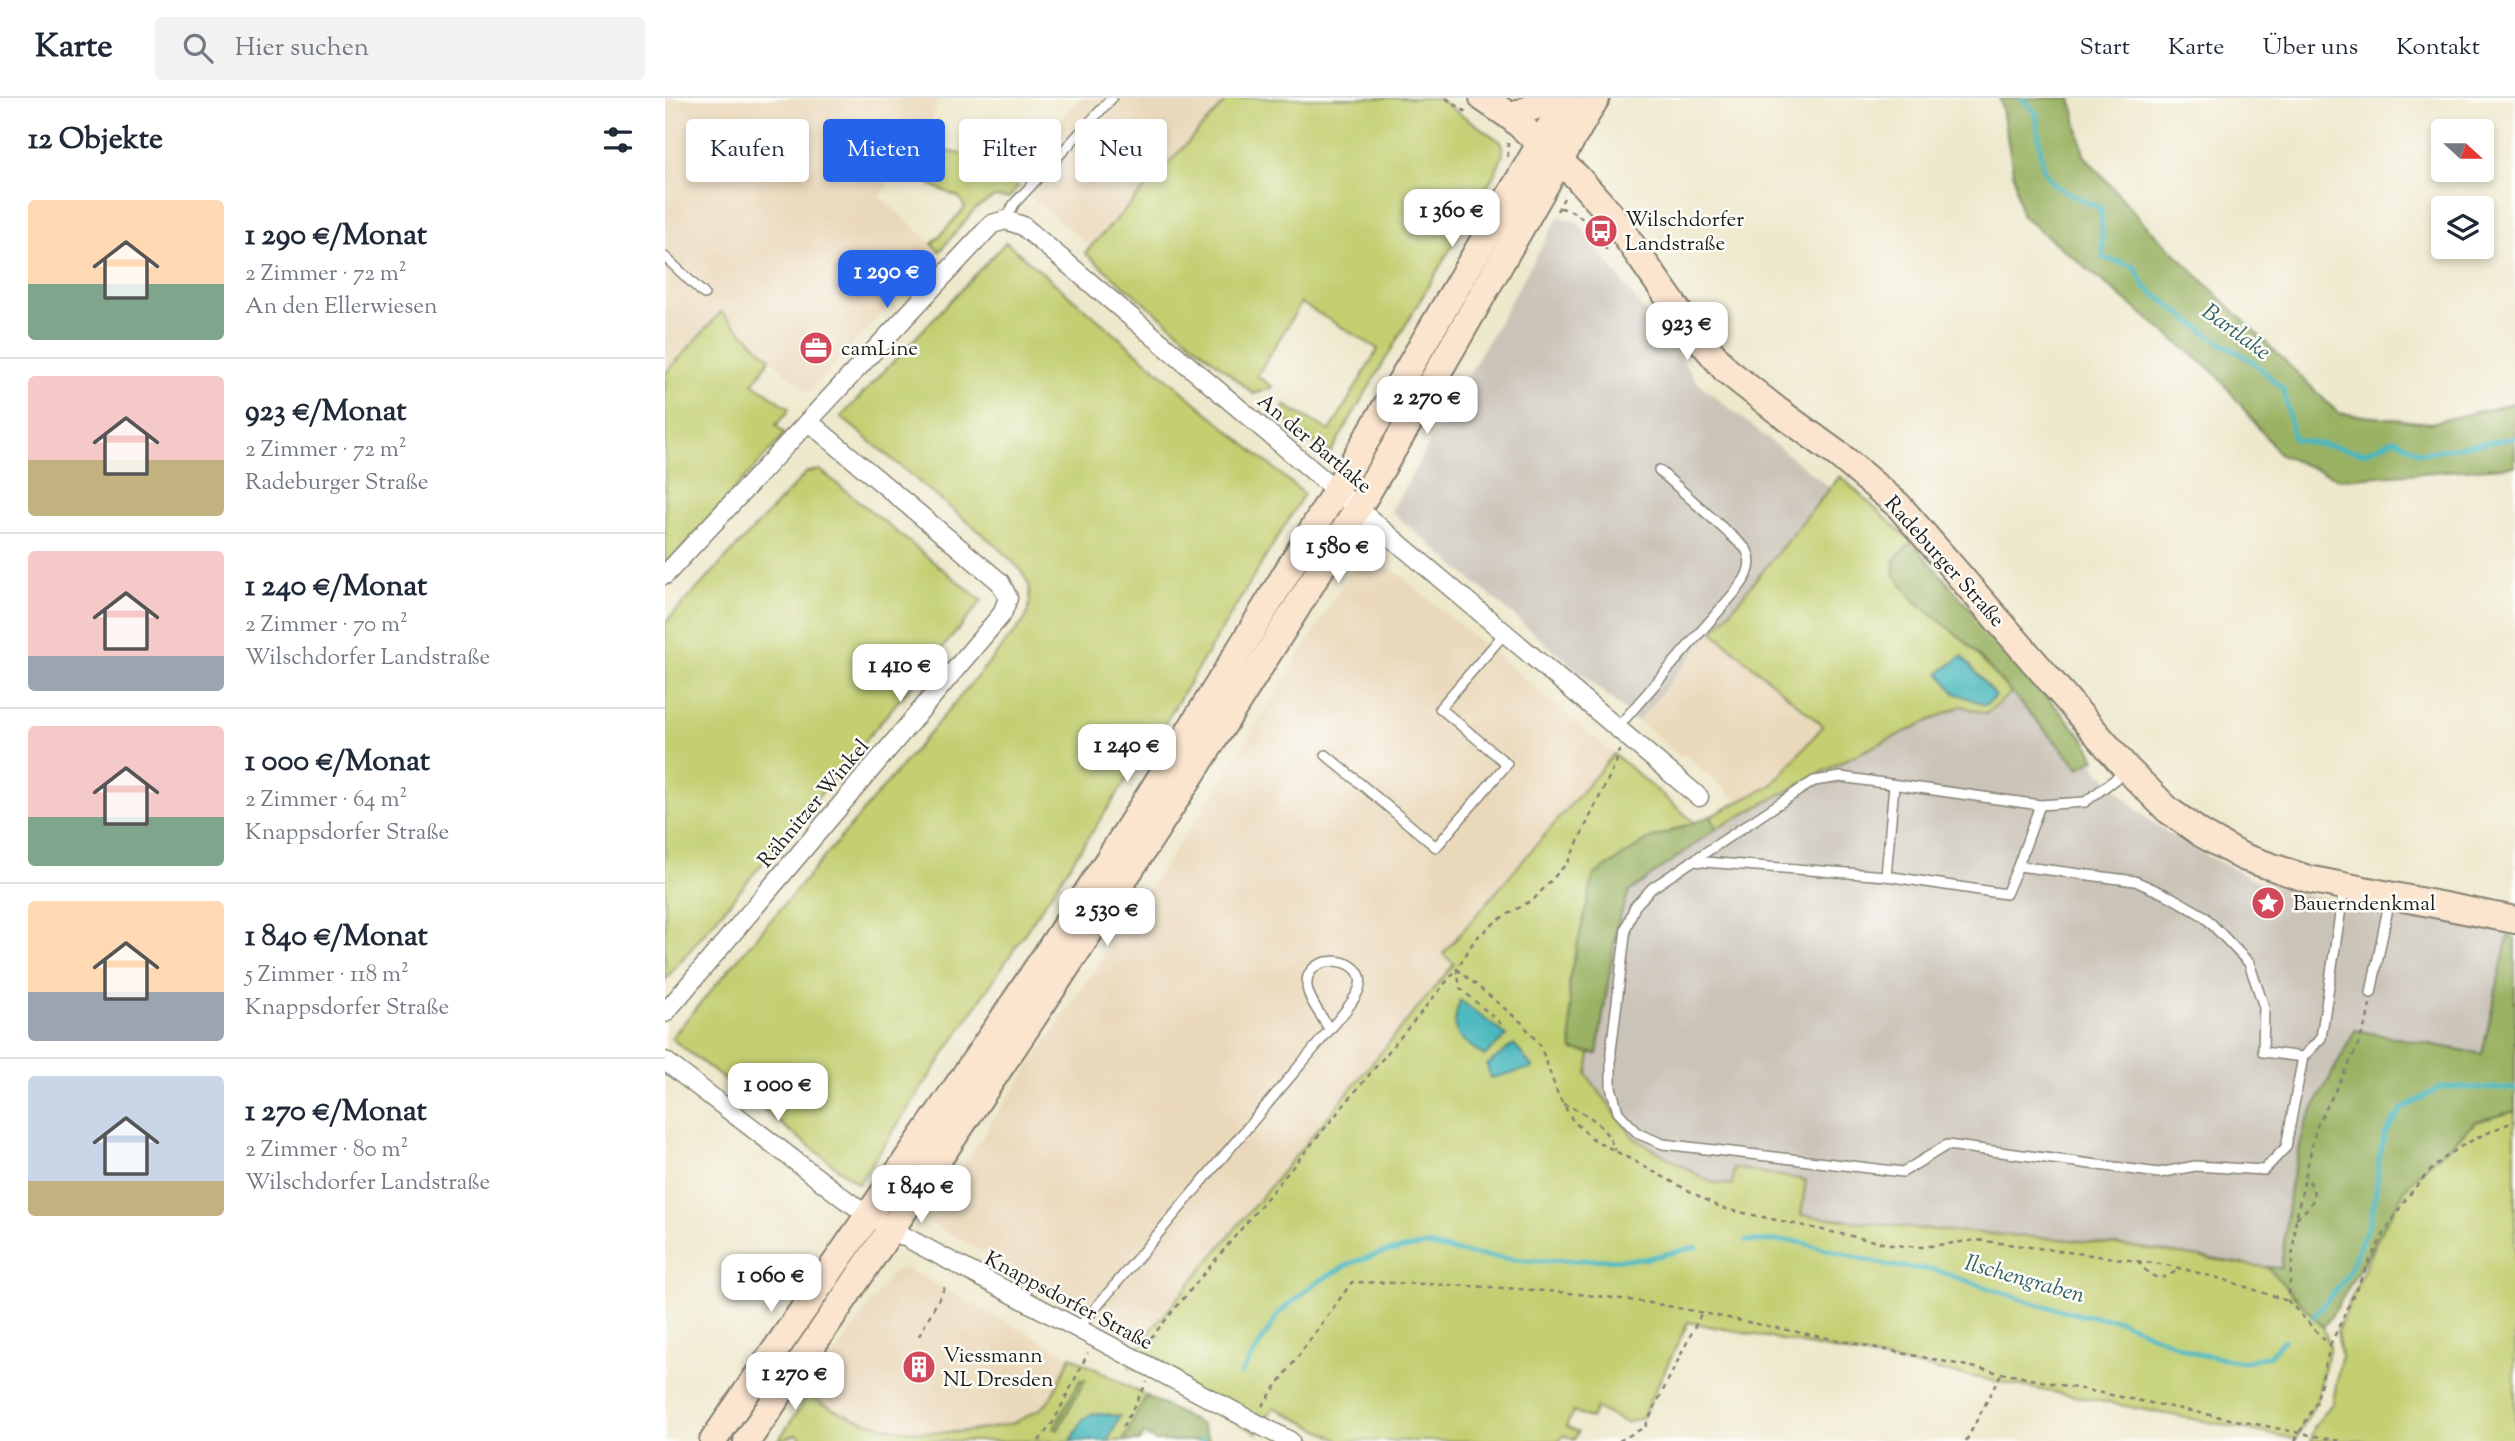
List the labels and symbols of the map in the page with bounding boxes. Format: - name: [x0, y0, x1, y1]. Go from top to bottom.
- north arrow: [2431, 119, 2494, 182]
- pin: 1 360 €: [1387, 190, 1517, 249]
- place label: Wilschdorfer Landstraße: [1625, 206, 1744, 260]
- bus stop icon: Wilschdorfer Landstraße: [1582, 212, 1620, 250]
- pin: 1 290 €: [822, 250, 952, 310]
- water label: Bartlake: [2194, 297, 2277, 369]
- pin: 923 €: [1638, 302, 1736, 362]
- office icon: camLine: [797, 329, 835, 367]
- place label: camLine: [841, 335, 918, 365]
- pin: 2 270 €: [1362, 376, 1492, 436]
- street label: An der Bartlake: [1250, 387, 1378, 502]
- street label: Radeburger Straße: [1876, 490, 2011, 635]
- pin: 1 580 €: [1273, 526, 1403, 585]
- pin: 1 410 €: [835, 644, 965, 704]
- pin: 1 240 €: [1062, 724, 1192, 784]
- street label: Rähnitzer Winkel: [752, 733, 877, 875]
- place icon: Bauerndenkmal: [2249, 884, 2287, 922]
- pin: 2 530 €: [1042, 888, 1172, 948]
- place label: Bauerndenkmal: [2293, 890, 2436, 920]
- pin: 1 000 €: [713, 1063, 843, 1123]
- pin: 1 840 €: [856, 1166, 986, 1225]
- street label: Knappsdorfer Straße: [979, 1245, 1157, 1359]
- water label: Ilschengraben: [1960, 1248, 2088, 1313]
- pin: 1 060 €: [706, 1254, 836, 1314]
- place label: Viessmann NL Dresden: [943, 1342, 1053, 1396]
- building icon: Viessmann NL Dresden: [900, 1348, 938, 1386]
- pin: 1 270 €: [730, 1352, 860, 1412]

